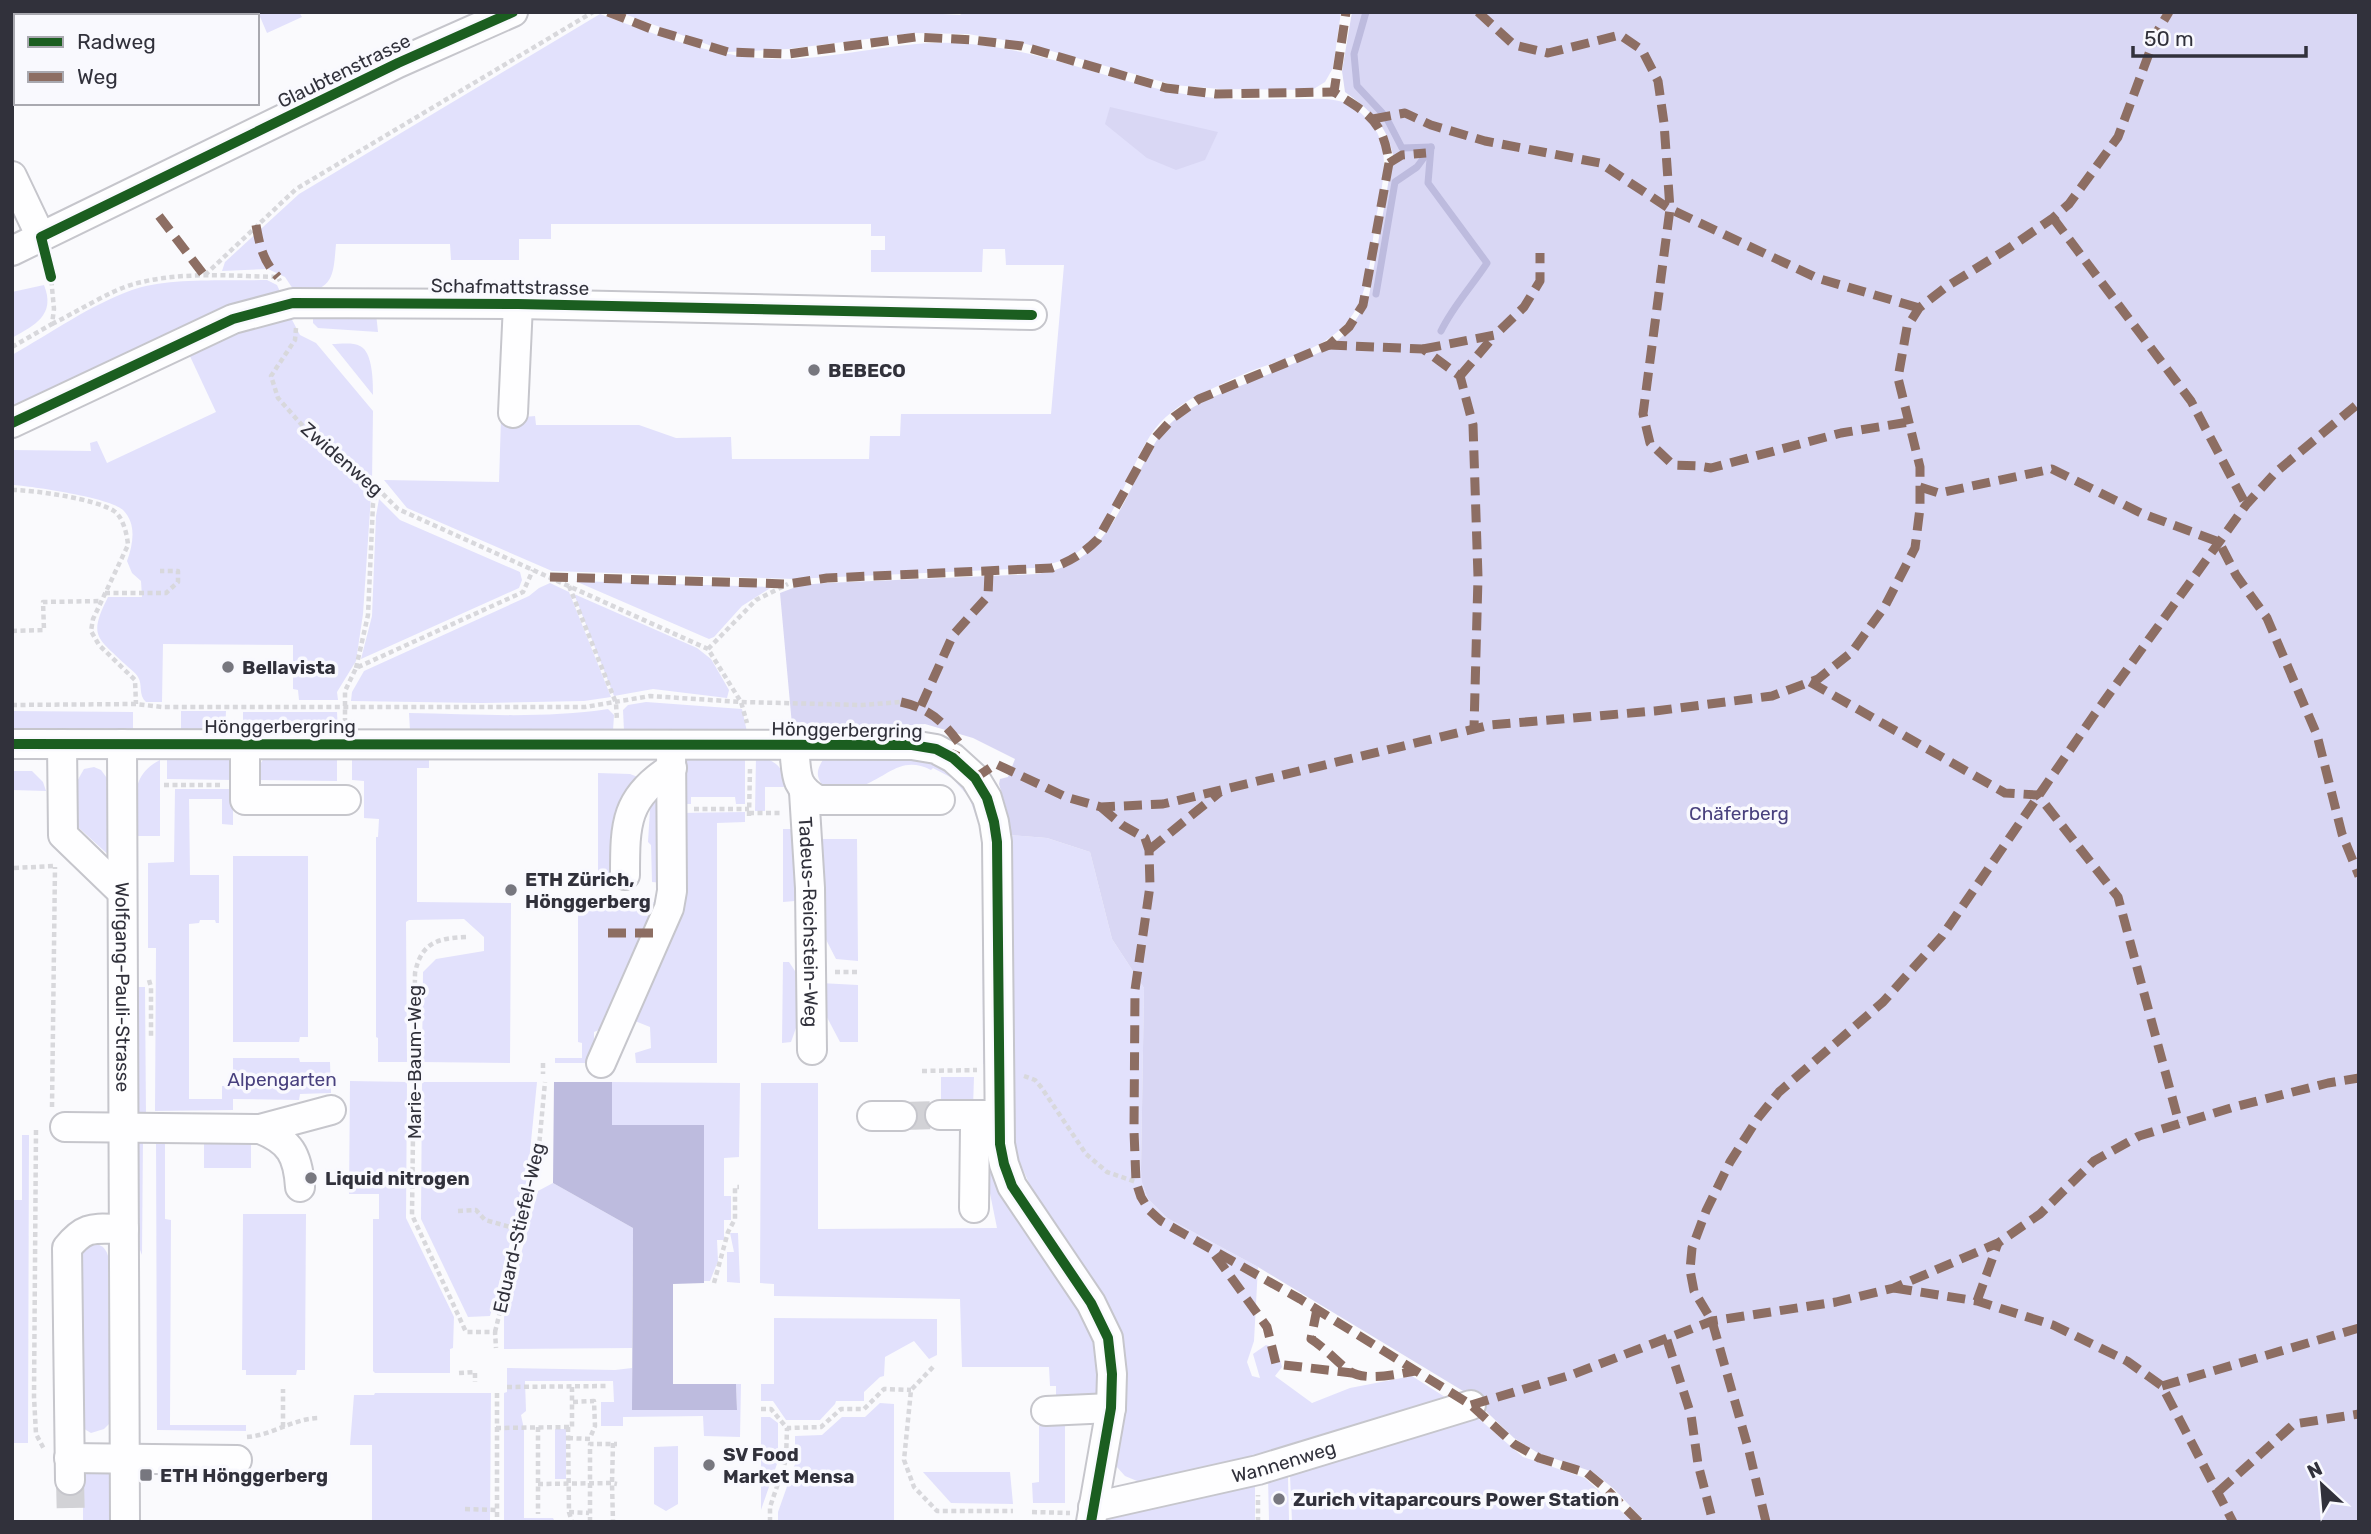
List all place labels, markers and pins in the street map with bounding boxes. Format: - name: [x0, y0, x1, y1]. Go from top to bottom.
- place label: BEBECO: [828, 359, 906, 382]
- marker: BEBECO: [806, 362, 822, 378]
- place label: Bellavista: [242, 656, 336, 679]
- marker: Bellavista: [220, 659, 236, 675]
- place label: ETH Zürich, Hönggerberg: [525, 868, 651, 913]
- marker: ETH Zürich, Hönggerberg: [503, 882, 519, 898]
- place label: Liquid nitrogen: [325, 1167, 470, 1190]
- marker: Liquid nitrogen: [303, 1170, 319, 1186]
- place label: SV Food Market Mensa: [723, 1443, 854, 1488]
- marker: SV Food Market Mensa: [701, 1457, 717, 1473]
- place label: ETH Hönggerberg: [160, 1464, 328, 1487]
- marker: ETH Hönggerberg: [138, 1467, 154, 1483]
- place label: Zurich vitaparcours Power Station: [1293, 1488, 1619, 1511]
- marker: Zurich vitaparcours Power Station: [1271, 1491, 1287, 1507]

